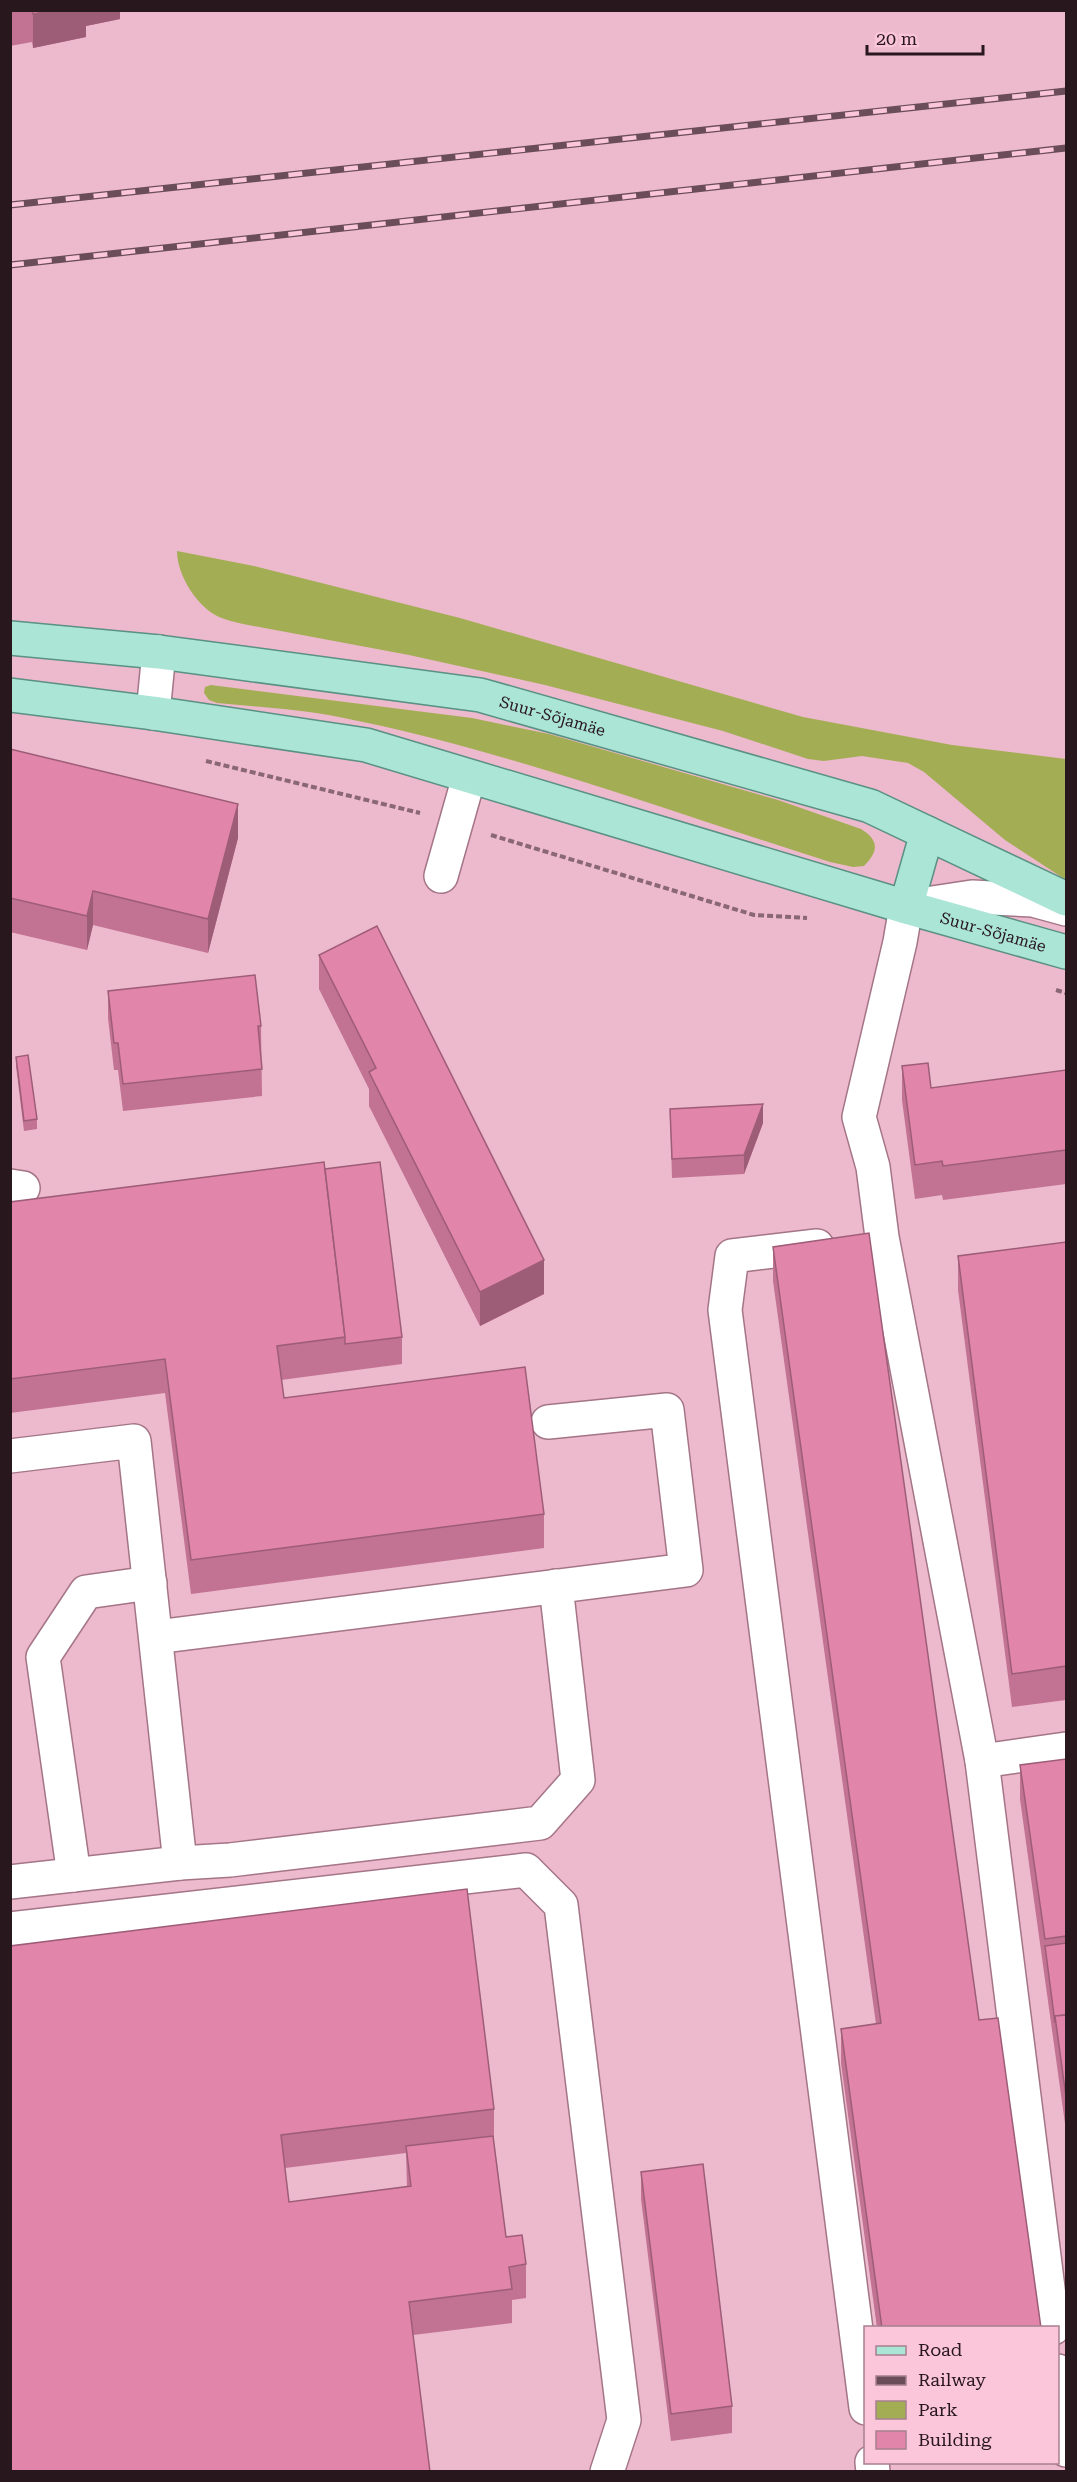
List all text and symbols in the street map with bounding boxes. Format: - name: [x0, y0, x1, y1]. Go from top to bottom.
- scale bar: [867, 18, 982, 56]
- text: 20 m: [876, 28, 917, 49]
- street label: Suur-Sõjamäe: [498, 692, 608, 740]
- street label: Suur-Sõjamäe: [938, 908, 1049, 956]
- legend: [864, 2326, 1059, 2464]
- text: Road: [918, 2339, 963, 2360]
- text: Railway: [918, 2369, 986, 2390]
- text: Park: [918, 2399, 958, 2420]
- text: Building: [918, 2429, 992, 2450]

